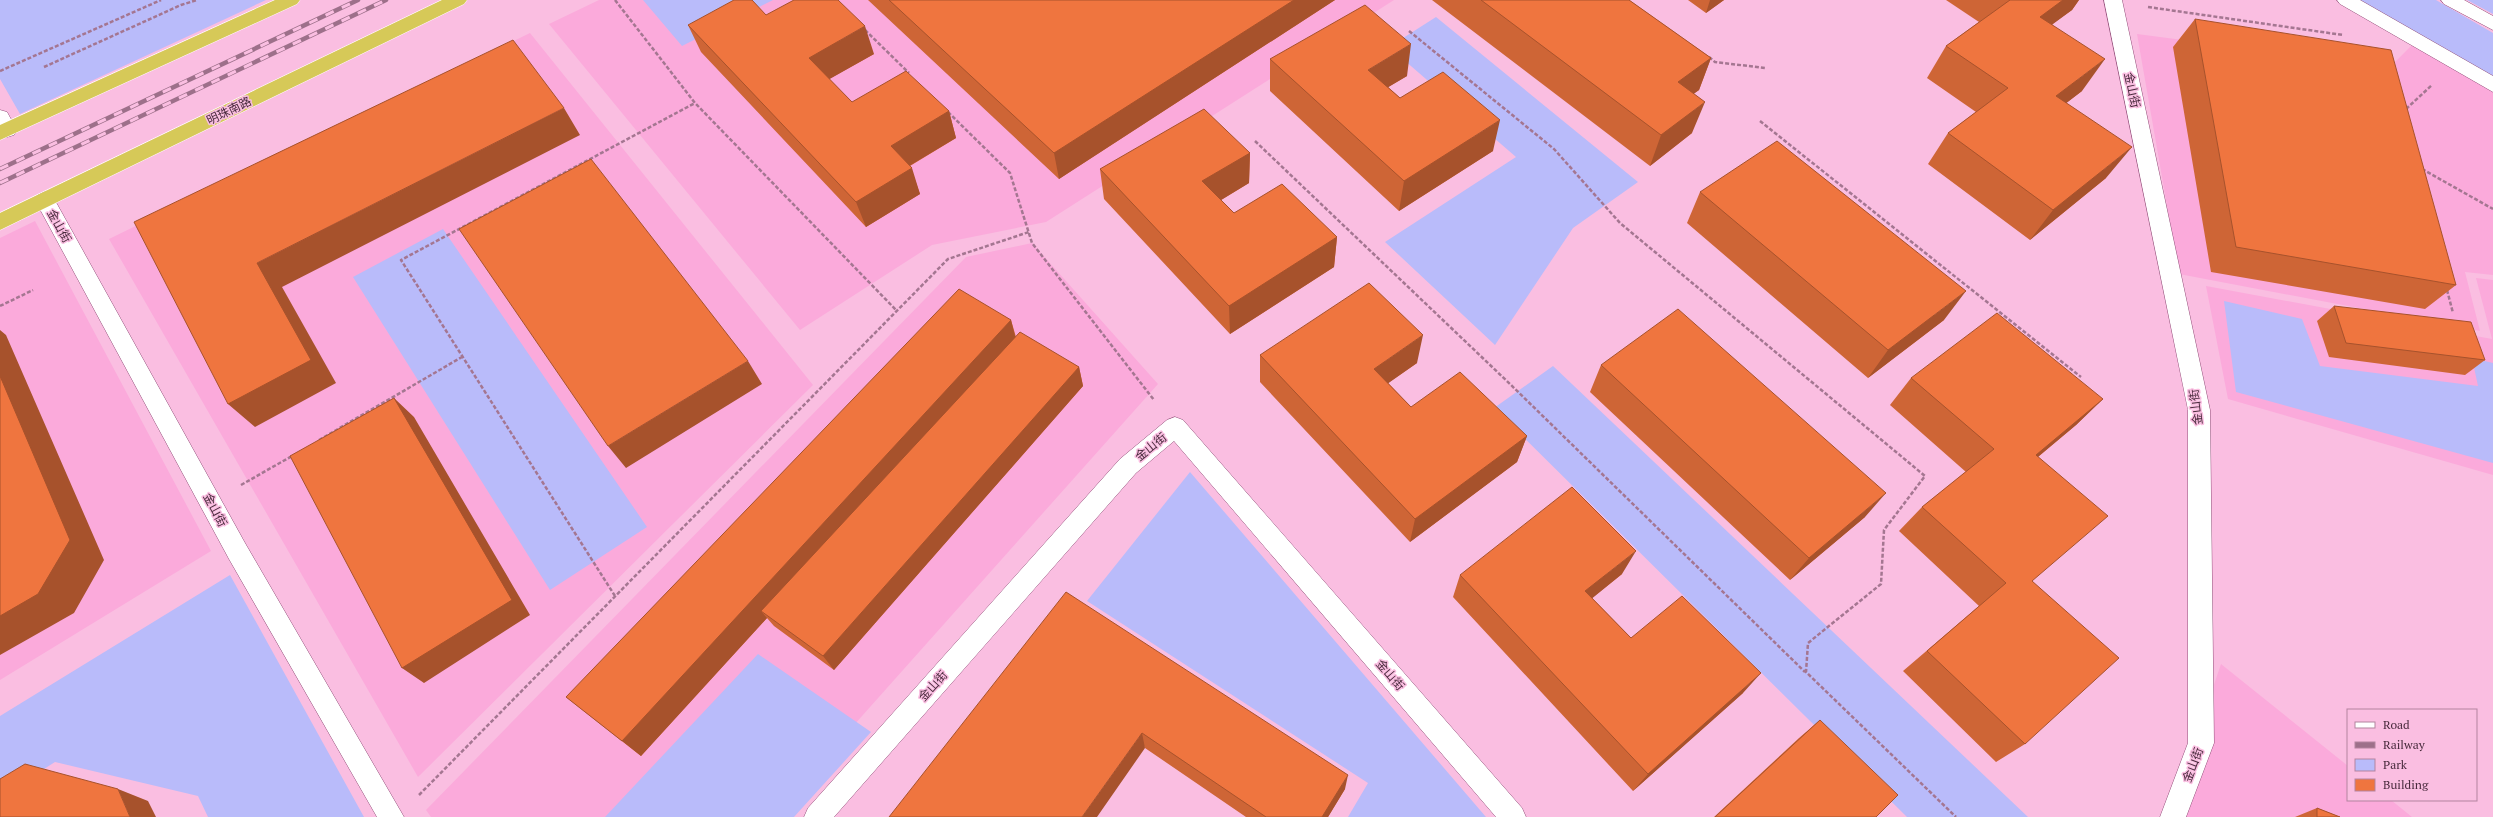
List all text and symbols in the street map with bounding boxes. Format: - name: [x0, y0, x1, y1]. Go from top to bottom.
- street label: 金山街: [2121, 71, 2144, 109]
- street label: 明珠南路: [204, 93, 254, 128]
- street label: 金山街: [44, 206, 75, 245]
- street label: 金山街: [2186, 388, 2205, 426]
- street label: 金山街: [1132, 429, 1169, 464]
- street label: 金山街: [200, 490, 231, 529]
- street label: 金山街: [1373, 656, 1408, 693]
- street label: 金山街: [915, 667, 950, 704]
- legend: [2347, 709, 2477, 801]
- text: Road: [2383, 717, 2410, 732]
- text: Railway: [2383, 737, 2426, 752]
- street label: 金山街: [2179, 745, 2206, 784]
- text: Park: [2383, 757, 2408, 772]
- text: Building: [2383, 777, 2429, 792]

